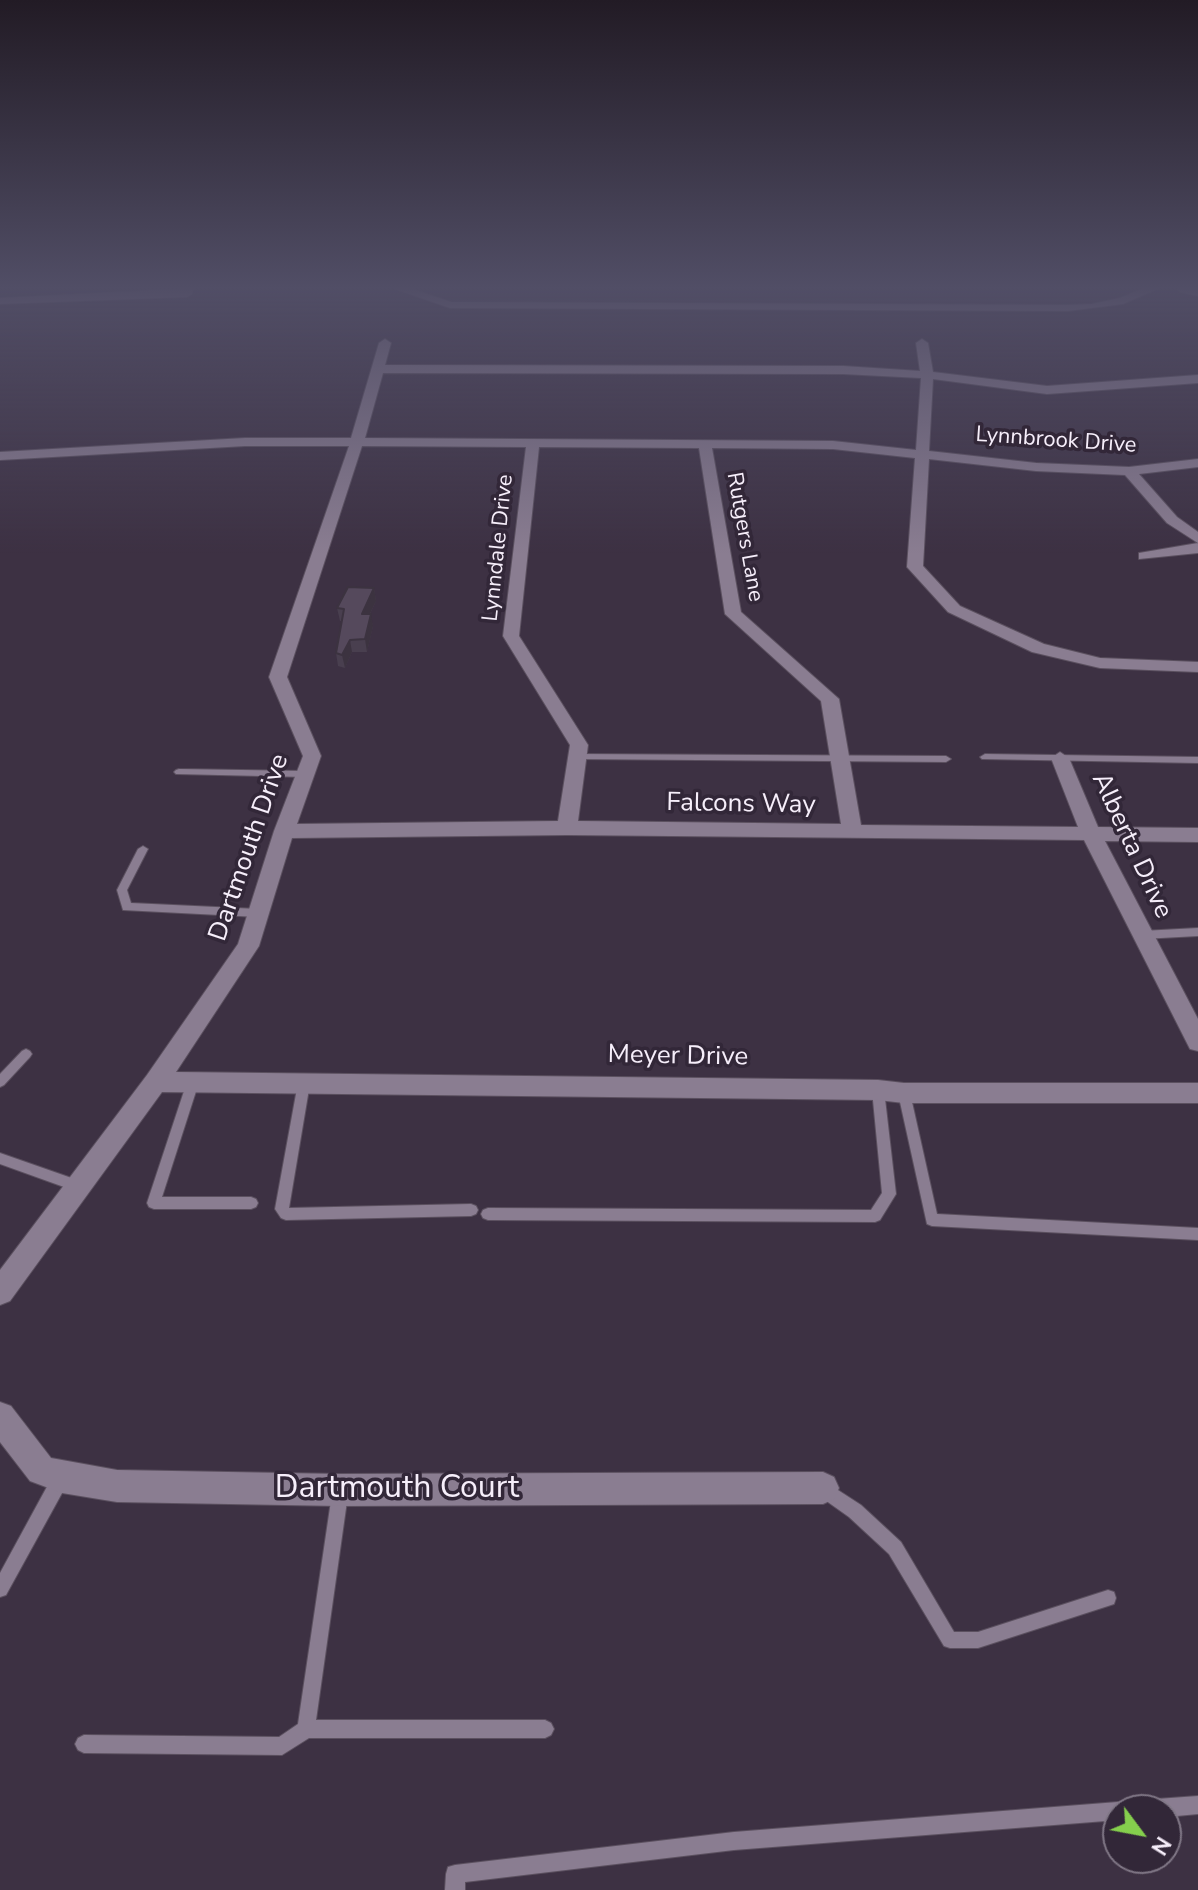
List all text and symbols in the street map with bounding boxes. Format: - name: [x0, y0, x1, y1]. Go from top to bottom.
- street label: Lynnbrook Drive: [975, 422, 1137, 460]
- street label: Rutgers Lane: [720, 470, 768, 604]
- street label: Lynndale Drive: [478, 473, 520, 623]
- street label: Dartmouth Drive: [203, 750, 297, 946]
- street label: Alberta Drive: [1084, 768, 1178, 924]
- street label: Falcons Way: [666, 788, 816, 822]
- street label: Meyer Drive: [607, 1040, 749, 1074]
- street label: Dartmouth Court: [275, 1470, 519, 1508]
- north arrow: [1102, 1794, 1182, 1874]
- text: N: [1144, 1831, 1178, 1861]

